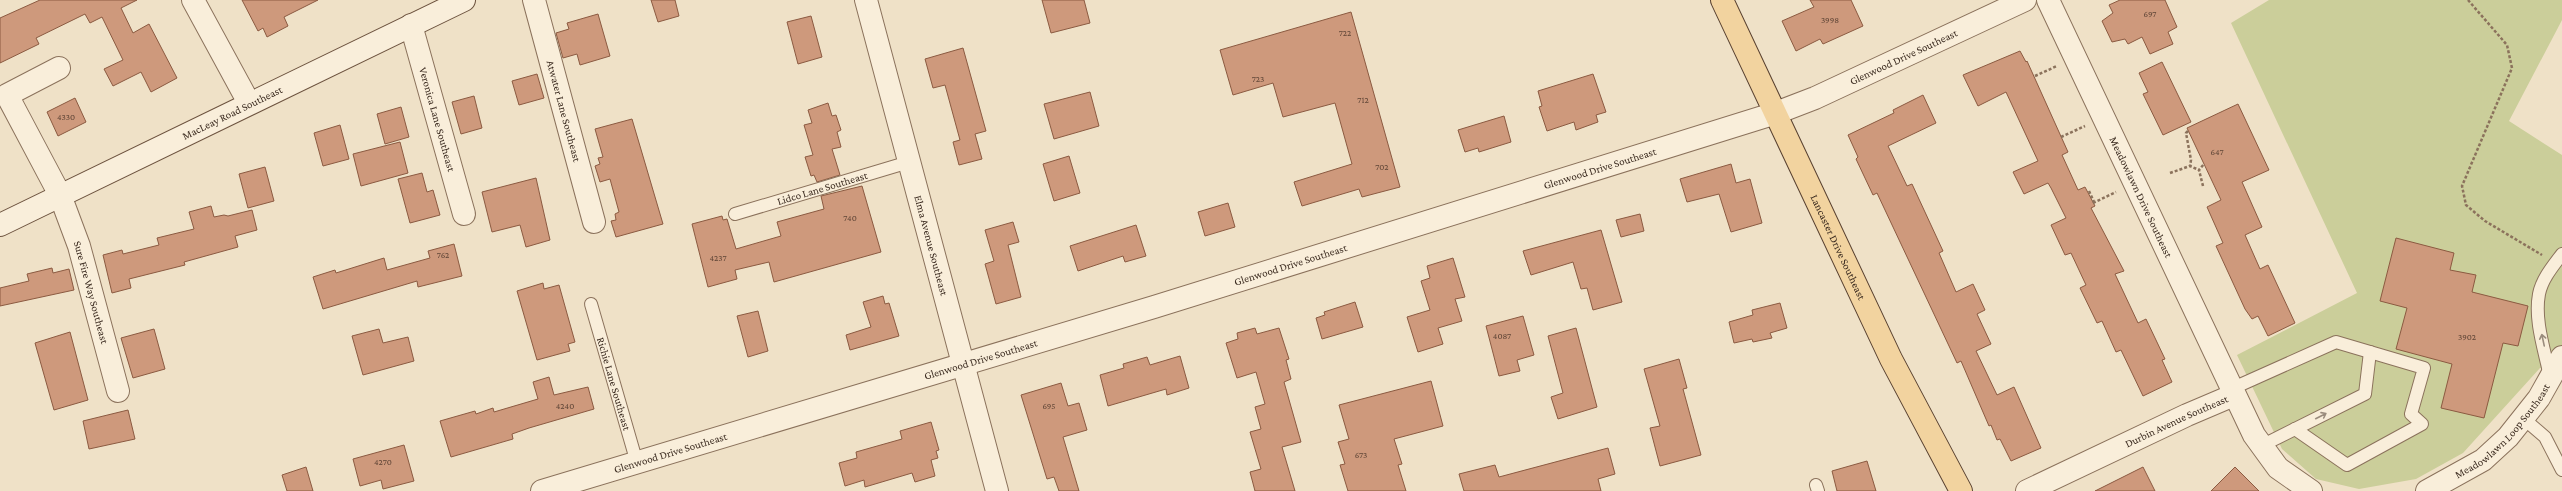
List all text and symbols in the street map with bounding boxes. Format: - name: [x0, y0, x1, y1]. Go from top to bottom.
- house number: 697: [2144, 9, 2156, 19]
- house number: 3998: [1821, 15, 1839, 25]
- street label: Glenwood Drive Southeast: [1848, 26, 1959, 87]
- house number: 722: [1339, 28, 1351, 38]
- street label: Atwater Lane Southeast: [545, 59, 584, 163]
- street label: Veronica Lane Southeast: [417, 66, 458, 173]
- house number: 723: [1252, 74, 1264, 84]
- street label: MacLeay Road Southeast: [180, 83, 284, 142]
- house number: 712: [1357, 95, 1369, 105]
- house number: 4330: [57, 112, 75, 122]
- street label: Meadowlawn Drive Southeast: [2108, 135, 2175, 260]
- street label: Glenwood Drive Southeast: [1542, 145, 1658, 191]
- house number: 647: [2210, 147, 2224, 157]
- house number: 702: [1375, 162, 1389, 172]
- street label: Lidco Lane Southeast: [776, 169, 869, 207]
- street label: Lancaster Drive Southeast: [1808, 192, 1868, 302]
- street label: Elma Avenue Southeast: [912, 194, 951, 297]
- house number: 740: [843, 213, 857, 223]
- street label: Sure Fire Way Southeast: [72, 239, 111, 345]
- street label: Glenwood Drive Southeast: [1233, 241, 1349, 288]
- house number: 762: [437, 250, 449, 260]
- house number: 4237: [709, 253, 727, 263]
- house number: 4087: [1493, 331, 1511, 341]
- house number: 3902: [2458, 332, 2476, 342]
- one-way arrow: [2538, 334, 2546, 347]
- street label: Richie Lane Southeast: [595, 336, 633, 432]
- street label: Glenwood Drive Southeast: [923, 336, 1039, 382]
- street label: Meadowlawn Loop Southeast: [2453, 381, 2552, 480]
- street label: Durbin Avenue Southeast: [2123, 392, 2230, 450]
- house number: 4240: [556, 401, 574, 411]
- house number: 695: [1042, 401, 1056, 411]
- one-way arrow: [2315, 412, 2327, 419]
- street label: Glenwood Drive Southeast: [612, 430, 729, 475]
- house number: 673: [1355, 450, 1367, 460]
- house number: 4270: [374, 457, 392, 467]

